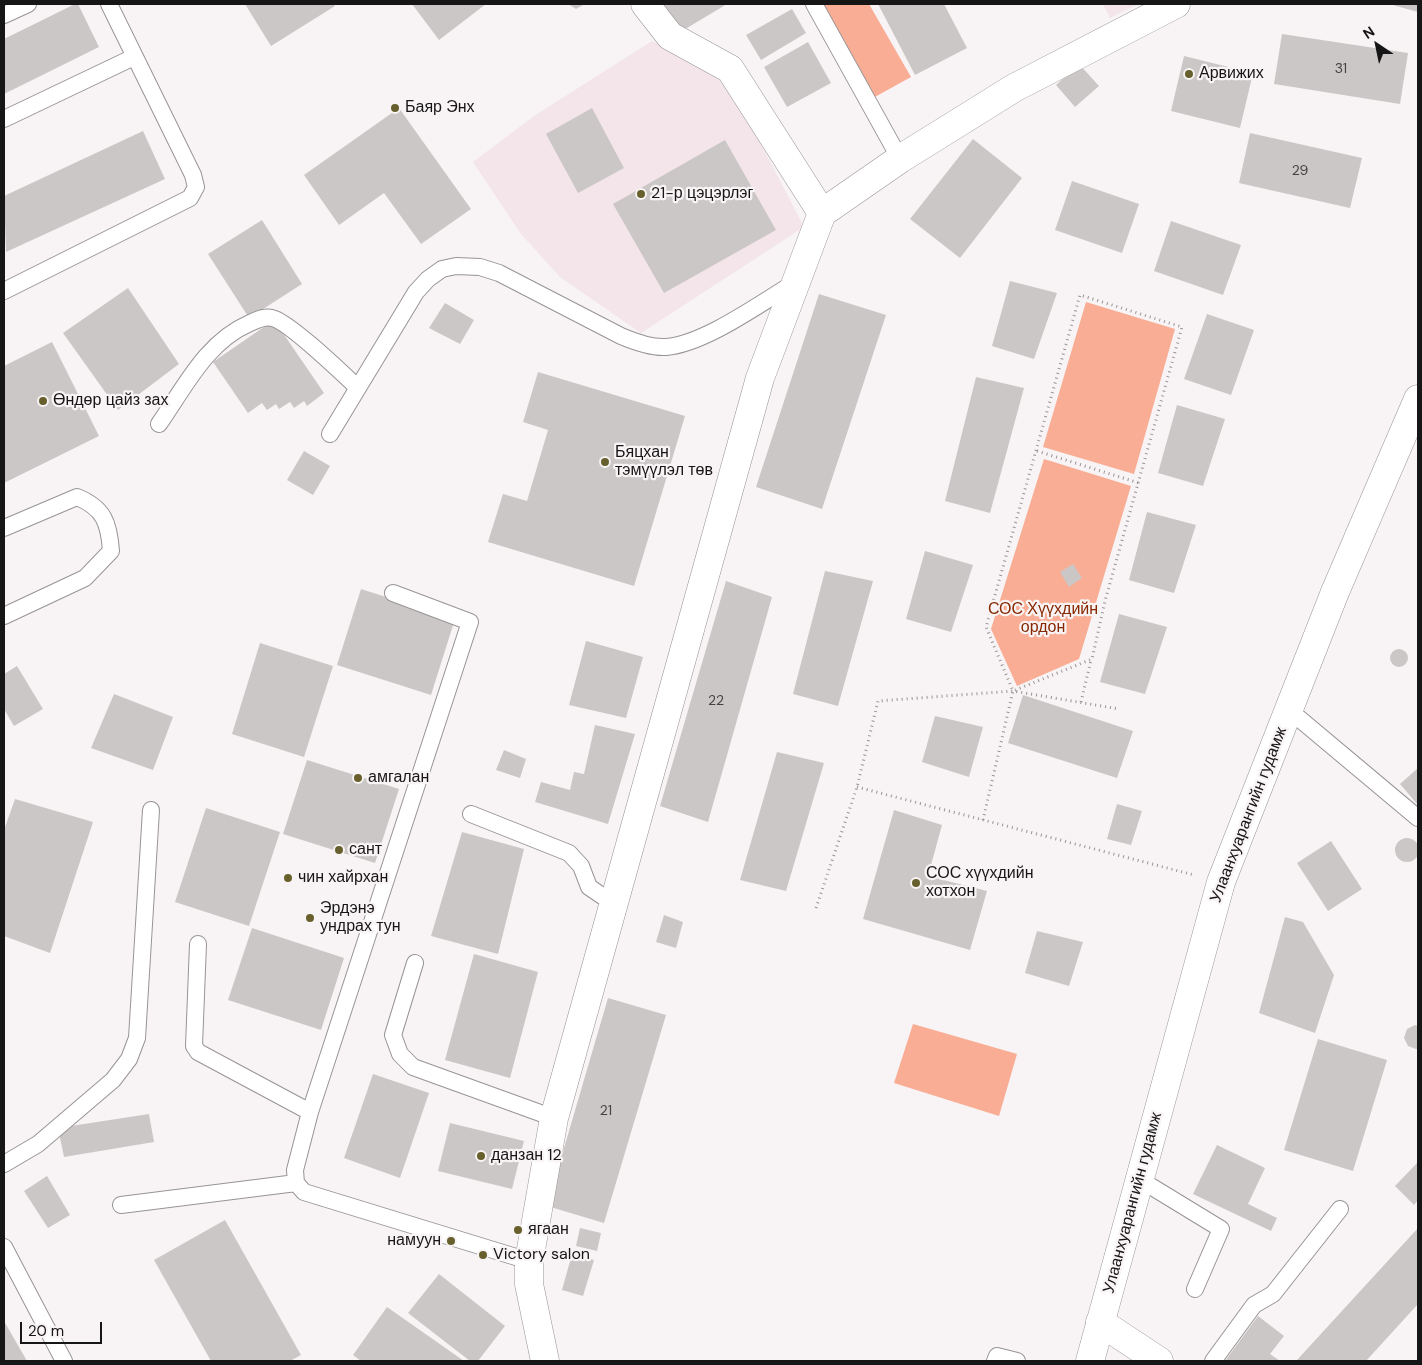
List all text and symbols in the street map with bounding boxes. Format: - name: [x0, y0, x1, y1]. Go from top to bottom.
- north arrow: [1352, 20, 1402, 70]
- text: N: [1359, 22, 1378, 43]
- house number: 31: [1335, 61, 1347, 77]
- place label: Арвижих: [1199, 64, 1264, 84]
- marker: Арвижих: [1183, 68, 1195, 80]
- place label: Баяр Энх: [405, 98, 475, 118]
- marker: Баяр Энх: [389, 102, 401, 114]
- house number: 29: [1292, 163, 1308, 179]
- place label: 21-р цэцэрлэг: [651, 184, 753, 204]
- marker: 21-р цэцэрлэг: [635, 188, 647, 200]
- place label: Өндөр цайз зах: [53, 391, 168, 411]
- marker: Өндөр цайз зах: [37, 395, 49, 407]
- place label: Бяцхан тэмүүлэл төв: [615, 443, 713, 481]
- marker: Бяцхан тэмүүлэл төв: [599, 456, 611, 468]
- park label: СОС Хүүхдийн ордон: [988, 600, 1098, 638]
- house number: 22: [708, 693, 724, 709]
- street label: Улаанхуарангийн гудамж: [1207, 725, 1291, 905]
- place label: амгалан: [368, 768, 429, 788]
- marker: амгалан: [352, 772, 364, 784]
- place label: сант: [349, 840, 382, 860]
- marker: сант: [333, 844, 345, 856]
- place label: СОС хүүхдийн хотхон: [926, 864, 1034, 902]
- place label: чин хайрхан: [298, 868, 388, 888]
- marker: чин хайрхан: [282, 872, 294, 884]
- marker: СОС хүүхдийн хотхон: [910, 877, 922, 889]
- place label: Эрдэнэ ундрах тун: [320, 899, 401, 937]
- marker: Эрдэнэ ундрах тун: [304, 912, 316, 924]
- house number: 21: [600, 1103, 612, 1119]
- street label: Улаанхуарангийн гудамж: [1100, 1110, 1166, 1296]
- place label: данзан 12: [491, 1146, 562, 1166]
- marker: данзан 12: [475, 1150, 487, 1162]
- place label: ягаан: [528, 1220, 569, 1240]
- marker: ягаан: [512, 1224, 524, 1236]
- place label: намуун: [387, 1231, 441, 1251]
- marker: намуун: [445, 1235, 457, 1247]
- place label: Victory salon: [493, 1245, 590, 1265]
- marker: Victory salon: [477, 1249, 489, 1261]
- scale bar: [22, 1312, 105, 1344]
- text: 20 m: [28, 1321, 64, 1341]

